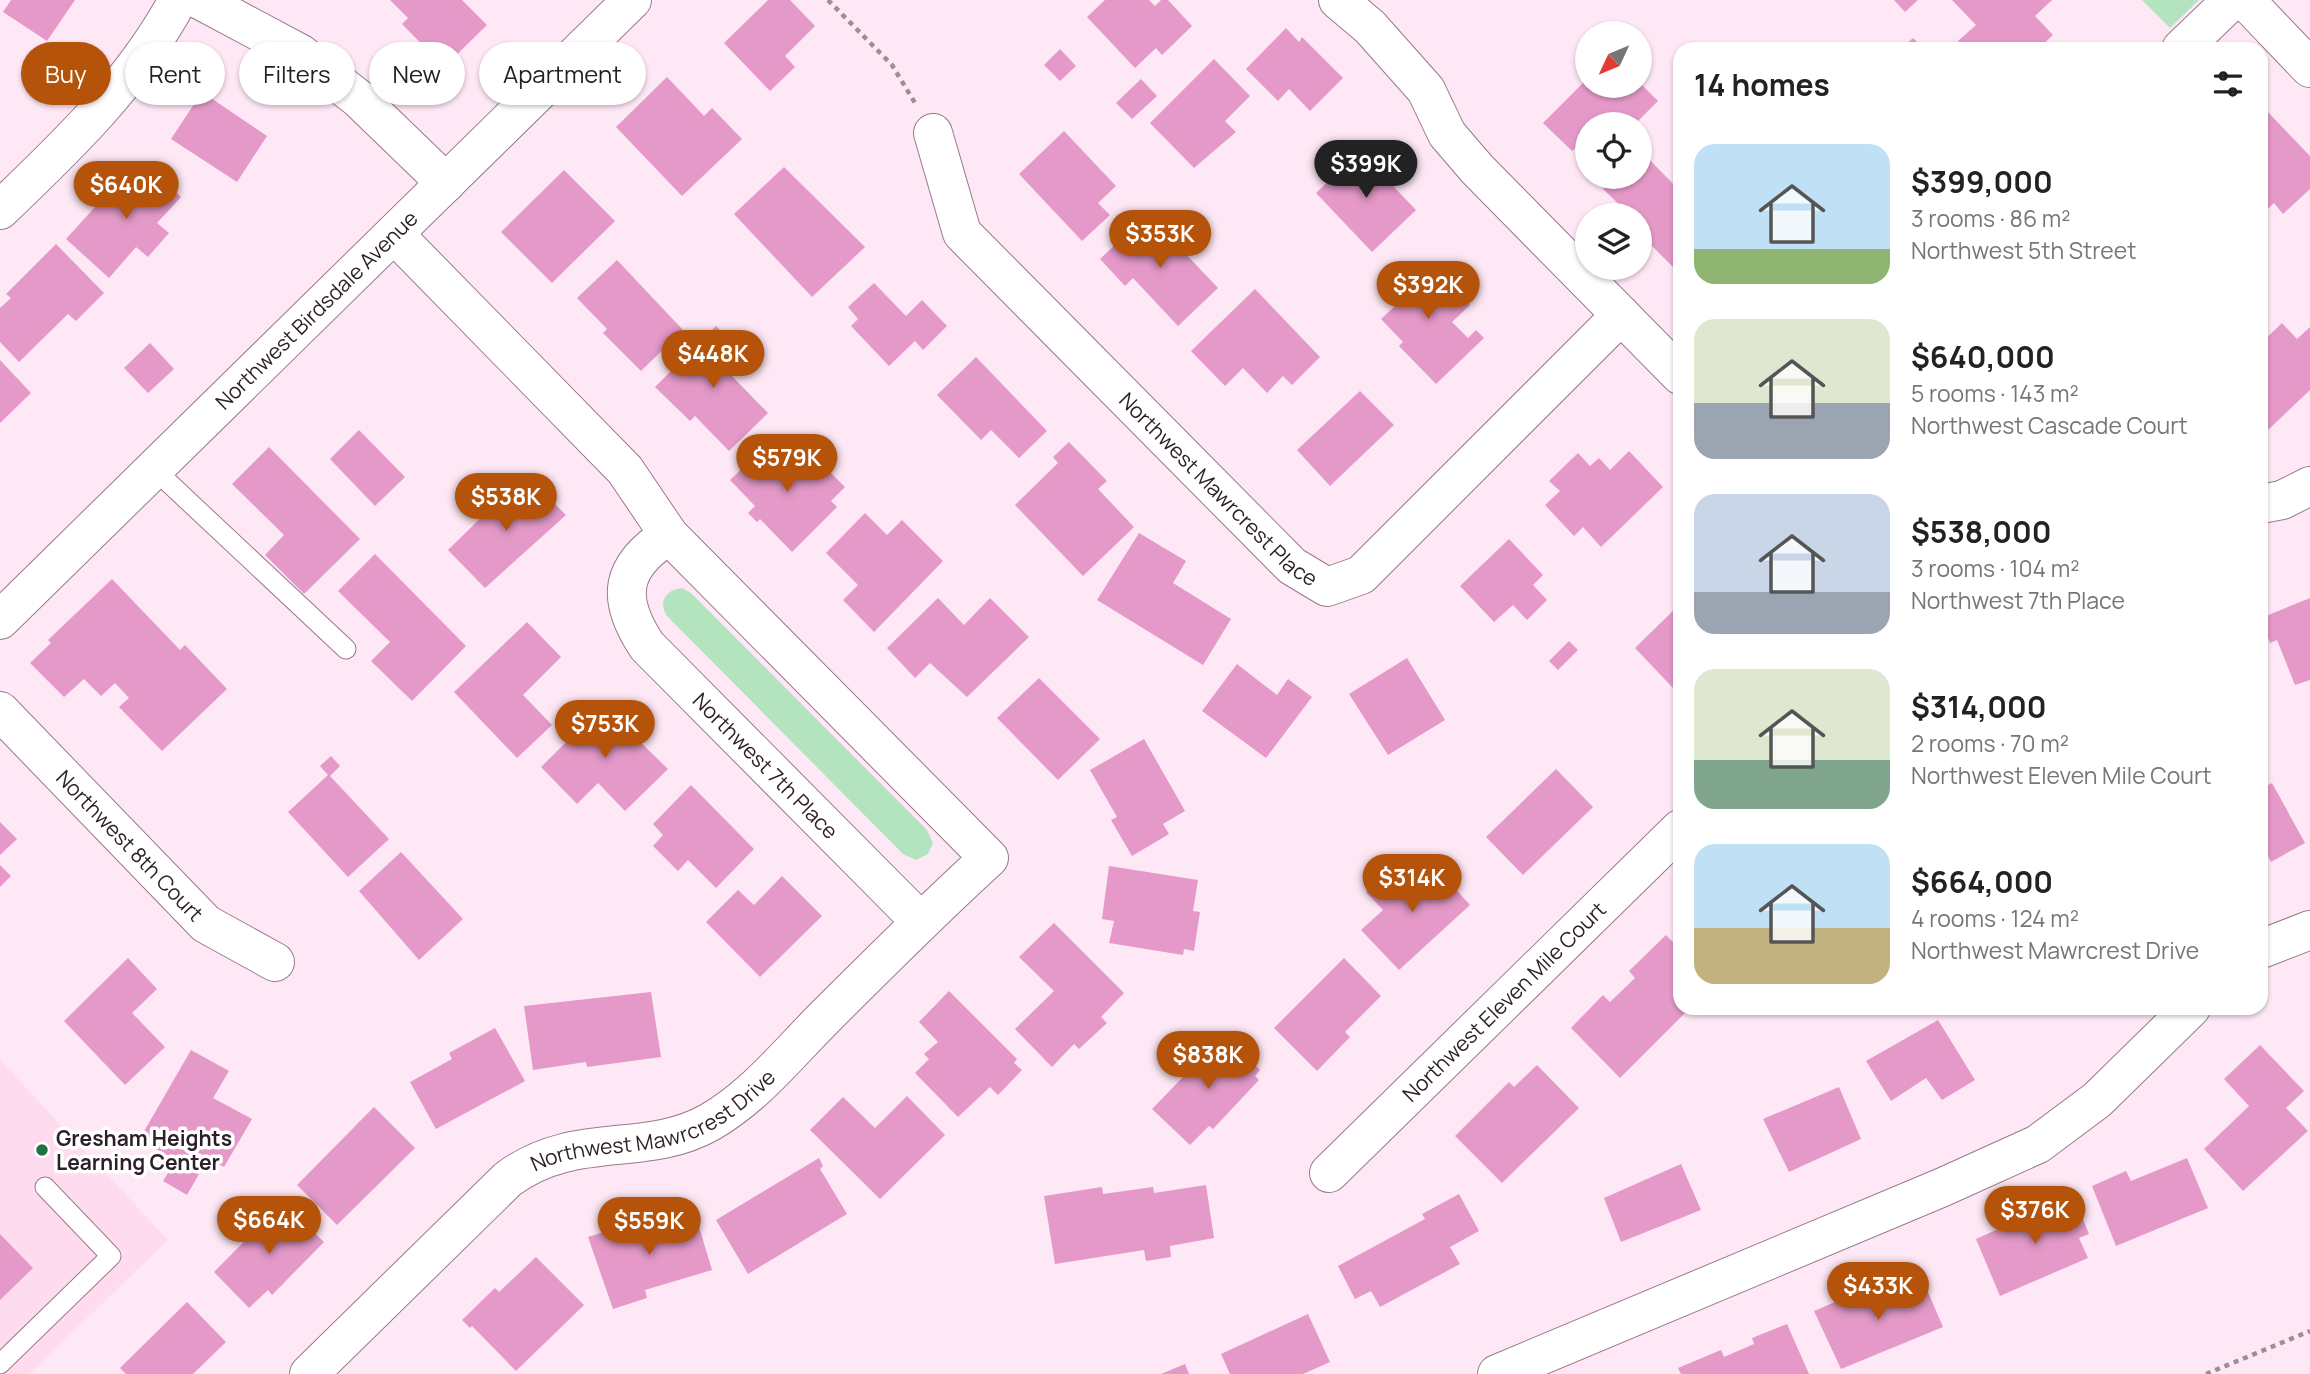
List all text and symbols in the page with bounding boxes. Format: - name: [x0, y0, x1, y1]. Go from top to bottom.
- north arrow: [1575, 21, 1652, 98]
- map controls: [1575, 21, 1652, 280]
- chip: Buy: [21, 42, 111, 105]
- chip: Rent: [125, 42, 225, 105]
- chip: Filters: [239, 42, 355, 105]
- chip: New: [369, 42, 465, 105]
- chip: Apartment: [479, 42, 646, 105]
- text: 14 homes: [1694, 64, 1830, 105]
- icon: filters: [2209, 65, 2247, 103]
- button: locate: [1575, 112, 1652, 189]
- pin: $399K: [1317, 140, 1415, 200]
- text: $399K: [1330, 147, 1402, 179]
- text: $399,000: [1911, 161, 2053, 202]
- pin: $640K: [77, 162, 175, 221]
- text: $640K: [90, 168, 162, 200]
- icon: home: [1750, 172, 1834, 256]
- text: 3 rooms · 86 m²: [1911, 202, 2071, 234]
- button: layers: [1575, 203, 1652, 280]
- street label: Northwest Birdsdale Avenue: [209, 204, 423, 415]
- pin: $353K: [1111, 210, 1209, 270]
- text: $353K: [1125, 217, 1195, 249]
- text: Northwest 5th Street: [1911, 234, 2136, 266]
- pin: $392K: [1379, 262, 1477, 321]
- text: $392K: [1393, 268, 1463, 300]
- pin: $448K: [664, 330, 762, 390]
- text: $640,000: [1911, 336, 2055, 377]
- text: $448K: [677, 337, 749, 369]
- icon: home: [1750, 347, 1834, 431]
- text: 5 rooms · 143 m²: [1911, 377, 2079, 409]
- street label: Northwest Mawrcrest Place: [1113, 386, 1323, 592]
- text: Northwest Cascade Court: [1911, 409, 2188, 441]
- pin: $579K: [738, 434, 836, 494]
- text: $579K: [752, 441, 822, 473]
- pin: $538K: [457, 474, 555, 533]
- text: $538K: [471, 480, 541, 512]
- text: $538,000: [1911, 511, 2052, 552]
- icon: home: [1750, 522, 1834, 606]
- text: 3 rooms · 104 m²: [1911, 552, 2079, 584]
- text: Northwest 7th Place: [1911, 584, 2125, 616]
- street label: Northwest 7th Place: [687, 686, 844, 845]
- text: $314,000: [1911, 686, 2046, 727]
- icon: home: [1750, 697, 1834, 781]
- pin: $753K: [556, 700, 654, 760]
- text: $753K: [571, 707, 639, 739]
- text: 2 rooms · 70 m²: [1911, 727, 2069, 759]
- text: Northwest Eleven Mile Court: [1911, 759, 2211, 791]
- street label: Northwest 8th Court: [50, 764, 210, 927]
- pin: $314K: [1363, 855, 1461, 914]
- text: $314K: [1379, 861, 1445, 893]
- text: $664,000: [1911, 861, 2053, 902]
- icon: home: [1750, 872, 1834, 956]
- street label: Northwest Eleven Mile Court: [1396, 895, 1612, 1108]
- text: 4 rooms · 124 m²: [1911, 902, 2079, 934]
- text: Northwest Mawrcrest Drive: [1911, 934, 2199, 966]
- pin: $838K: [1159, 1032, 1257, 1091]
- text: $838K: [1173, 1038, 1243, 1070]
- street label: Northwest Mawrcrest Drive: [526, 1063, 781, 1177]
- place label: Gresham Heights Learning Center: [56, 1124, 232, 1176]
- marker: Gresham Heights Learning Center: [34, 1142, 50, 1158]
- pin: $376K: [1986, 1186, 2084, 1246]
- text: $376K: [2000, 1193, 2070, 1225]
- pin: $664K: [220, 1196, 318, 1256]
- pin: $559K: [600, 1198, 698, 1257]
- text: $664K: [233, 1203, 305, 1235]
- text: $559K: [614, 1204, 684, 1236]
- pin: $433K: [1829, 1262, 1927, 1322]
- text: $433K: [1843, 1269, 1913, 1301]

